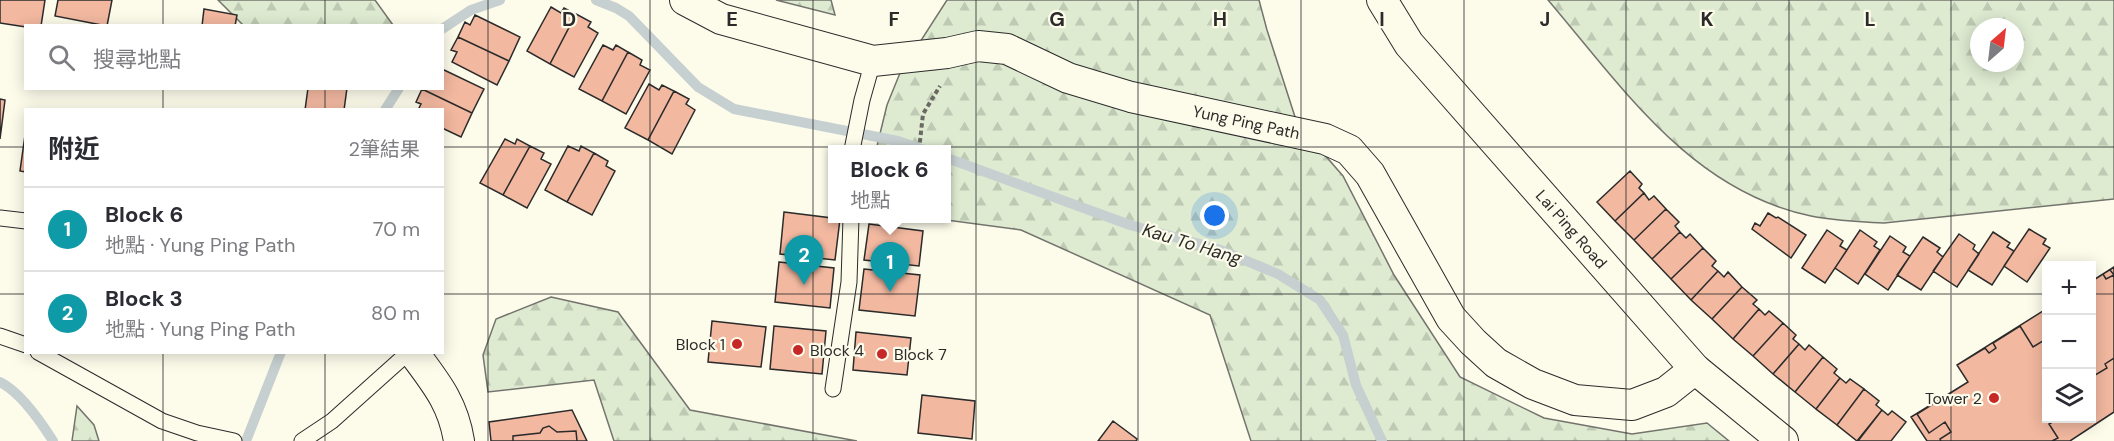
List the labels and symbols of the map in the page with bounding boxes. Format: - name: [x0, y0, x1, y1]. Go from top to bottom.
- text: D: [562, 6, 576, 32]
- text: E: [726, 6, 738, 32]
- text: F: [888, 6, 900, 32]
- text: G: [1049, 6, 1065, 32]
- text: H: [1213, 6, 1227, 32]
- text: I: [1379, 6, 1385, 32]
- text: J: [1540, 6, 1550, 32]
- text: K: [1700, 6, 1714, 32]
- text: L: [1864, 6, 1876, 32]
- north arrow: [1970, 18, 2024, 72]
- street label: Yung Ping Path: [1191, 100, 1302, 144]
- street label: Lai Ping Road: [1531, 185, 1612, 273]
- your location: [1200, 201, 1229, 230]
- water label: Kau To Hang: [1139, 218, 1246, 271]
- pin: 2: [784, 236, 824, 285]
- pin: 1: [870, 242, 910, 292]
- place label: Block 1: [676, 334, 725, 355]
- marker: Block 1: [730, 337, 744, 351]
- place label: Block 4: [810, 340, 864, 361]
- marker: Block 4: [791, 343, 805, 357]
- place label: Block 7: [894, 344, 947, 365]
- marker: Block 7: [875, 347, 889, 361]
- place label: Tower 2: [1925, 388, 1982, 409]
- marker: Tower 2: [1987, 391, 2001, 405]

